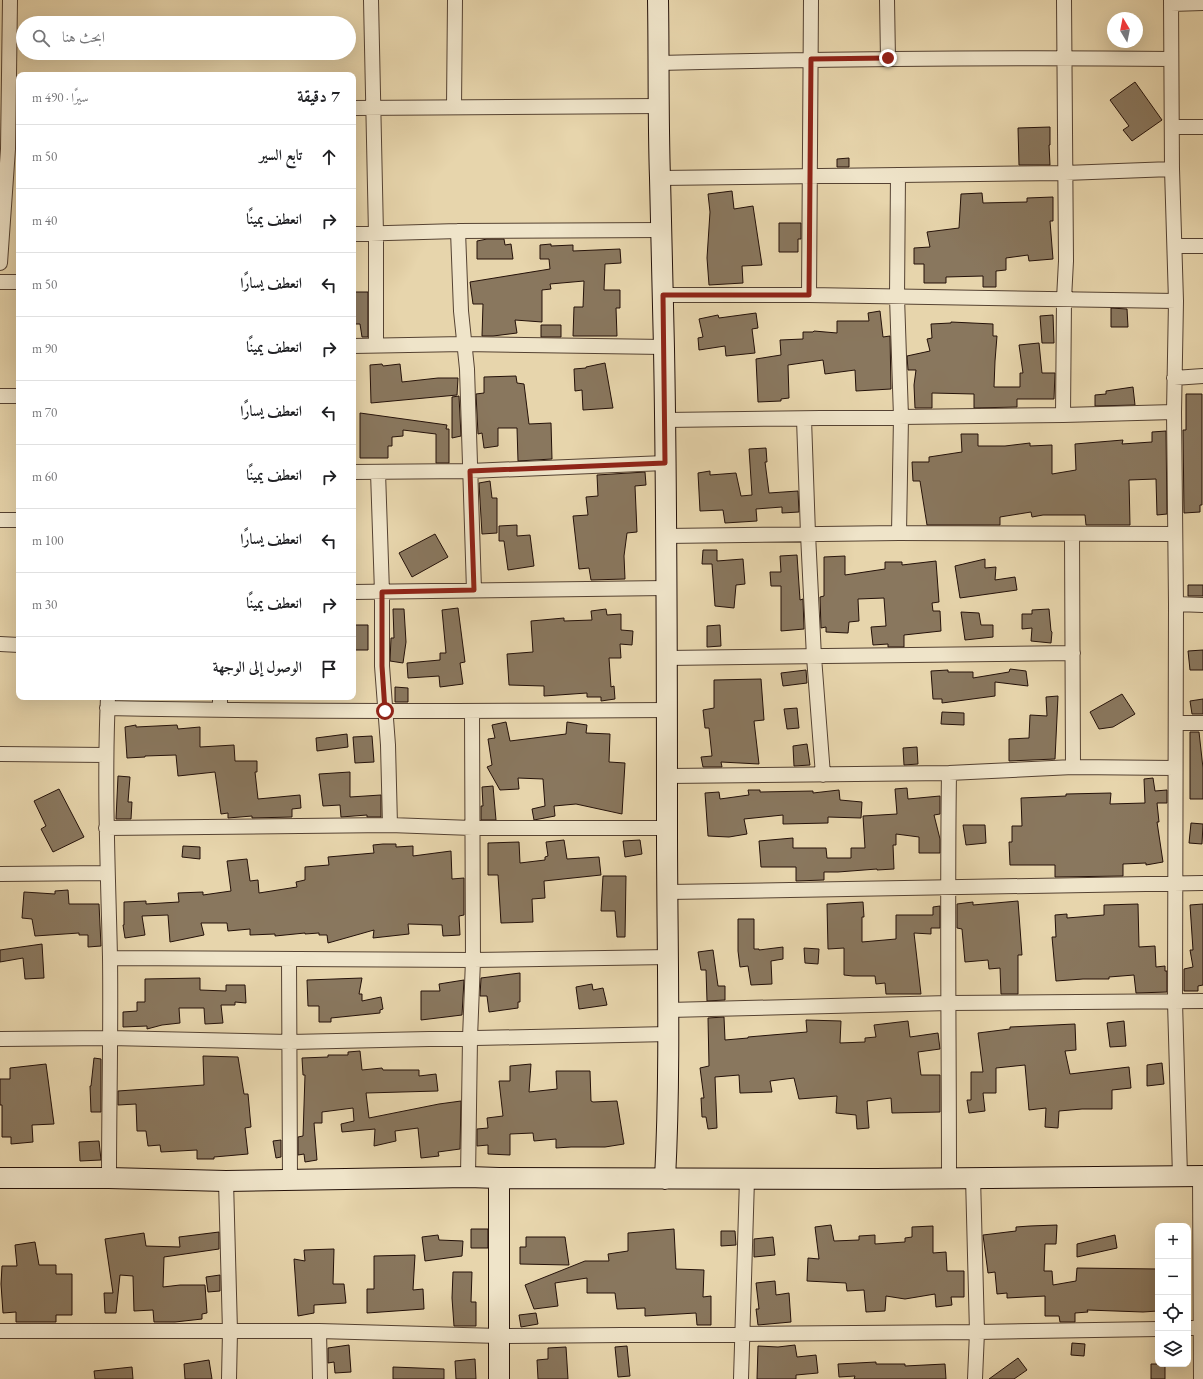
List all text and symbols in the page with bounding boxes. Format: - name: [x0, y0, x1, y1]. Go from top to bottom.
- north arrow: [1107, 12, 1143, 48]
- search box: [16, 16, 356, 60]
- icon: search: [30, 27, 52, 49]
- text: ابحث هنا: [62, 27, 105, 46]
- route end: [879, 49, 897, 67]
- text: 7 دقيقة: [297, 85, 340, 107]
- text: سيرًا · 490 m: [32, 89, 89, 106]
- text: تابع السير: [259, 145, 302, 164]
- icon: ahead: [318, 146, 340, 168]
- text: 50 m: [32, 148, 57, 165]
- text: انعطف يمينًا: [246, 209, 302, 228]
- icon: right: [318, 210, 340, 232]
- text: 40 m: [32, 212, 57, 229]
- text: انعطف يسارًا: [240, 273, 302, 292]
- icon: left: [318, 274, 340, 296]
- text: 50 m: [32, 276, 57, 293]
- text: انعطف يمينًا: [246, 337, 302, 356]
- icon: right: [318, 338, 340, 360]
- text: 90 m: [32, 340, 57, 357]
- text: انعطف يسارًا: [240, 401, 302, 420]
- icon: left: [318, 402, 340, 424]
- text: 70 m: [32, 404, 57, 421]
- text: انعطف يمينًا: [246, 465, 302, 484]
- icon: right: [318, 466, 340, 488]
- text: 60 m: [32, 468, 57, 485]
- text: انعطف يسارًا: [240, 529, 302, 548]
- icon: left: [318, 530, 340, 552]
- text: 100 m: [32, 532, 63, 549]
- text: انعطف يمينًا: [246, 593, 302, 612]
- icon: right: [318, 594, 340, 616]
- text: 30 m: [32, 596, 57, 613]
- text: الوصول إلى الوجهة: [213, 657, 302, 676]
- icon: arrive: [318, 658, 340, 680]
- route start: [376, 702, 394, 720]
- map controls: [1155, 1223, 1191, 1367]
- button: +: [1155, 1223, 1191, 1259]
- button: −: [1155, 1259, 1191, 1295]
- button: locate: [1155, 1295, 1191, 1331]
- button: layers: [1155, 1331, 1191, 1367]

